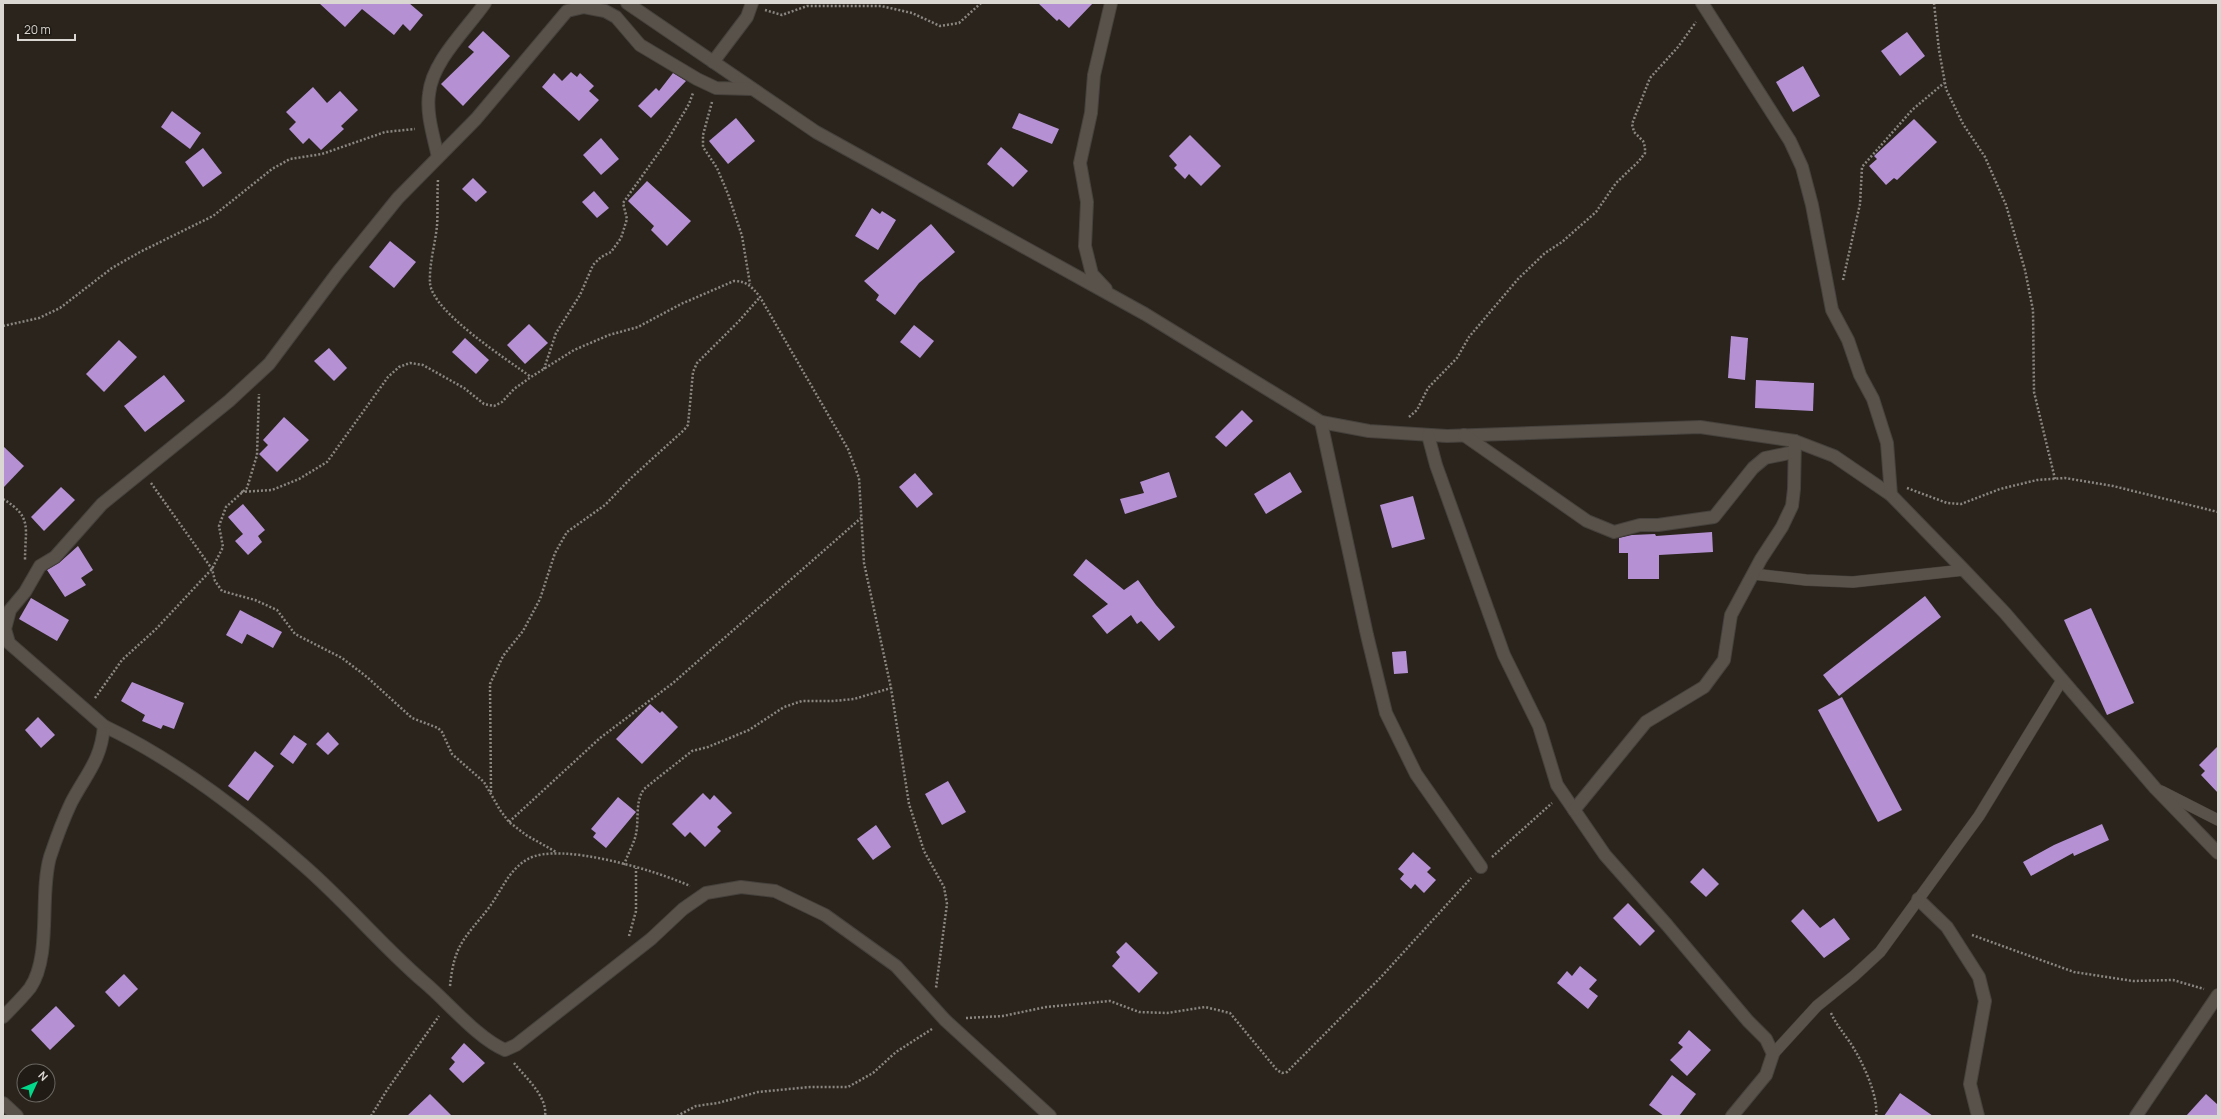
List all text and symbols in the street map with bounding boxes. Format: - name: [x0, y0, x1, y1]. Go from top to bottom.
- scale bar: [18, 16, 75, 42]
- text: 20 m: [24, 21, 51, 38]
- north arrow: [16, 1063, 56, 1103]
- text: N: [35, 1068, 52, 1084]

